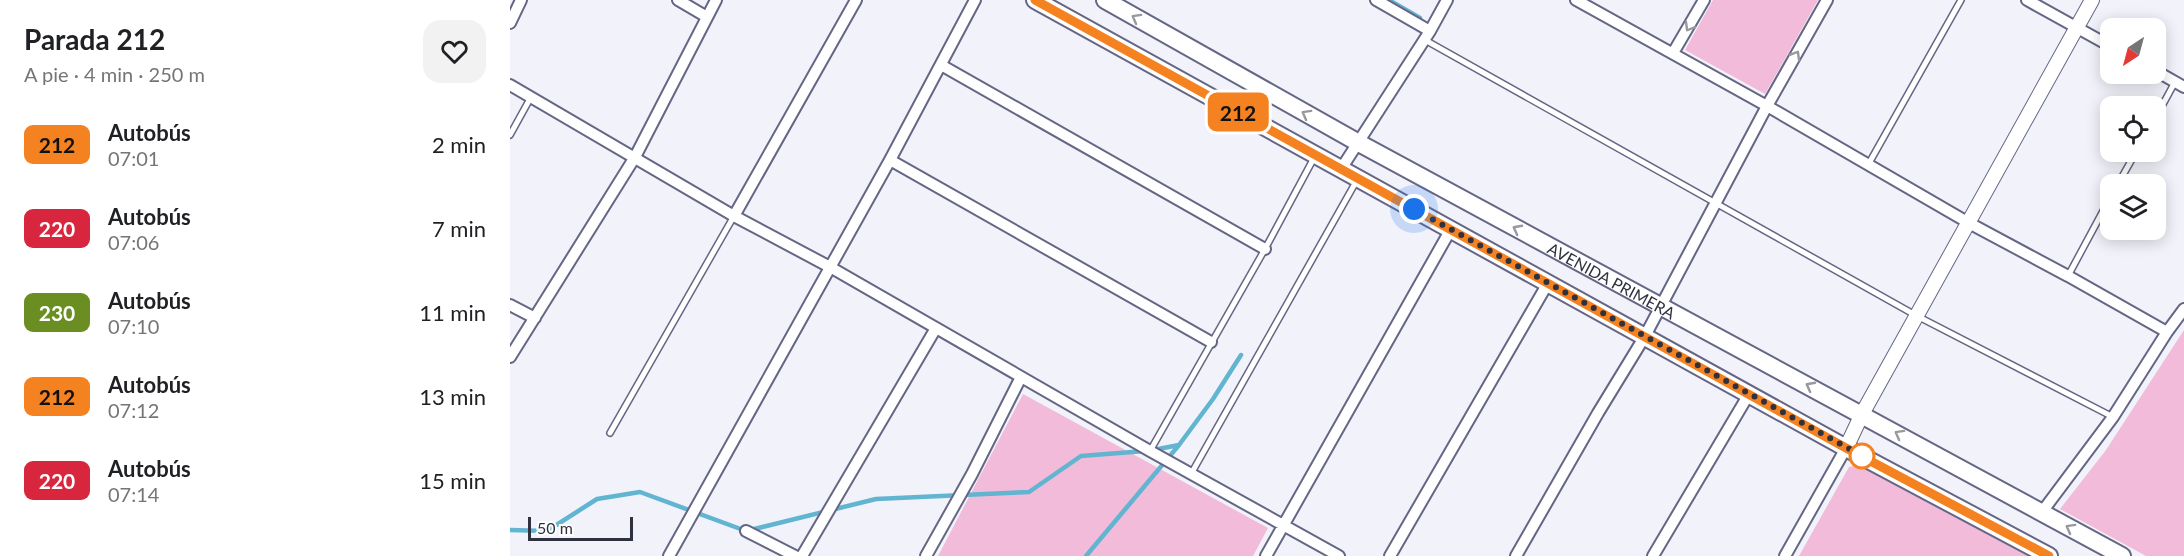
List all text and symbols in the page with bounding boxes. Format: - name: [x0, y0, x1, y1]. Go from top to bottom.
- one-way arrow: [1132, 14, 1142, 25]
- north arrow: [2100, 18, 2166, 84]
- map controls: [2100, 18, 2166, 240]
- button: heart: [423, 20, 486, 83]
- one-way arrow: [1684, 20, 1696, 31]
- text: Parada 212: [24, 22, 165, 56]
- one-way arrow: [1789, 51, 1800, 61]
- text: A pie · 4 min · 250 m: [24, 62, 205, 86]
- line badge: 212: [1204, 92, 1272, 132]
- button: locate: [2100, 96, 2166, 162]
- text: 212: [1220, 100, 1256, 125]
- one-way arrow: [1302, 109, 1312, 121]
- text: Autobús: [108, 119, 191, 146]
- text: 2 min: [432, 131, 486, 158]
- text: 212: [39, 132, 75, 157]
- text: 07:01: [108, 146, 159, 170]
- button: layers: [2100, 174, 2166, 240]
- your location: [1399, 194, 1429, 224]
- text: Autobús: [108, 203, 191, 230]
- text: 7 min: [432, 215, 486, 242]
- text: 220: [39, 216, 75, 241]
- one-way arrow: [1513, 225, 1524, 236]
- text: 07:06: [108, 230, 159, 254]
- street label: AVENIDA PRIMERA: [1545, 238, 1679, 322]
- text: Autobús: [108, 287, 191, 314]
- text: 11 min: [419, 299, 486, 326]
- text: 230: [39, 300, 75, 325]
- text: 07:10: [108, 314, 159, 338]
- text: Autobús: [108, 371, 191, 398]
- one-way arrow: [1806, 382, 1817, 393]
- text: 13 min: [419, 383, 486, 410]
- text: 212: [39, 384, 75, 409]
- text: 07:12: [108, 398, 159, 422]
- one-way arrow: [1895, 430, 1905, 442]
- unlabelled marker: [1849, 443, 1875, 469]
- text: Autobús: [108, 455, 191, 482]
- text: 15 min: [419, 467, 486, 494]
- text: 220: [39, 468, 75, 493]
- text: 07:14: [108, 482, 159, 506]
- scale bar: [528, 514, 633, 542]
- text: 50 m: [537, 518, 573, 537]
- one-way arrow: [2066, 524, 2076, 535]

